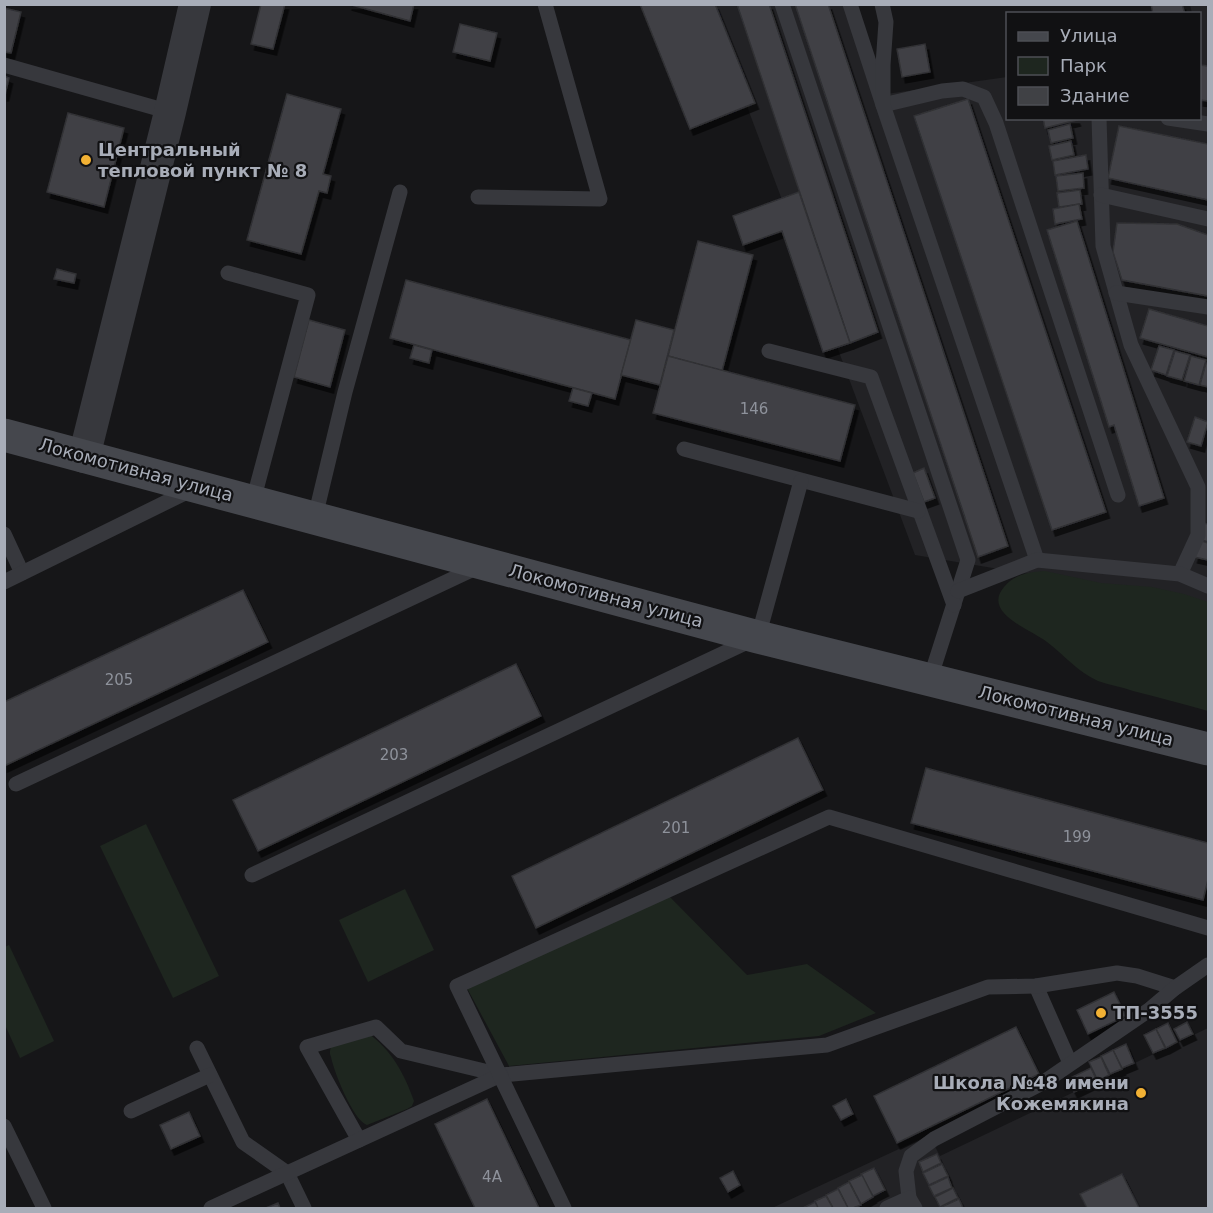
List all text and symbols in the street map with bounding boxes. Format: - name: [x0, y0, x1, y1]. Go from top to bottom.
- legend: [1006, 12, 1201, 120]
- text: Улица: [1060, 25, 1117, 46]
- text: Парк: [1060, 55, 1107, 76]
- text: Здание: [1060, 85, 1130, 106]
- place label: Центральный тепловой пункт № 8: [98, 139, 307, 181]
- marker: Центральный тепловой пункт № 8: [79, 153, 93, 167]
- house number: 146: [740, 400, 768, 418]
- street label: Локомотивная улица: [37, 433, 236, 506]
- street label: Локомотивная улица: [507, 559, 706, 632]
- house number: 205: [105, 671, 133, 689]
- street label: Локомотивная улица: [976, 681, 1176, 750]
- house number: 203: [380, 746, 408, 764]
- house number: 201: [662, 819, 690, 837]
- house number: 199: [1063, 828, 1091, 846]
- place label: ТП-3555: [1113, 1002, 1198, 1023]
- marker: ТП-3555: [1094, 1006, 1108, 1020]
- place label: Школа №48 имени Кожемякина: [933, 1072, 1129, 1114]
- marker: Школа №48 имени Кожемякина: [1134, 1086, 1148, 1100]
- house number: 4А: [482, 1168, 503, 1186]

